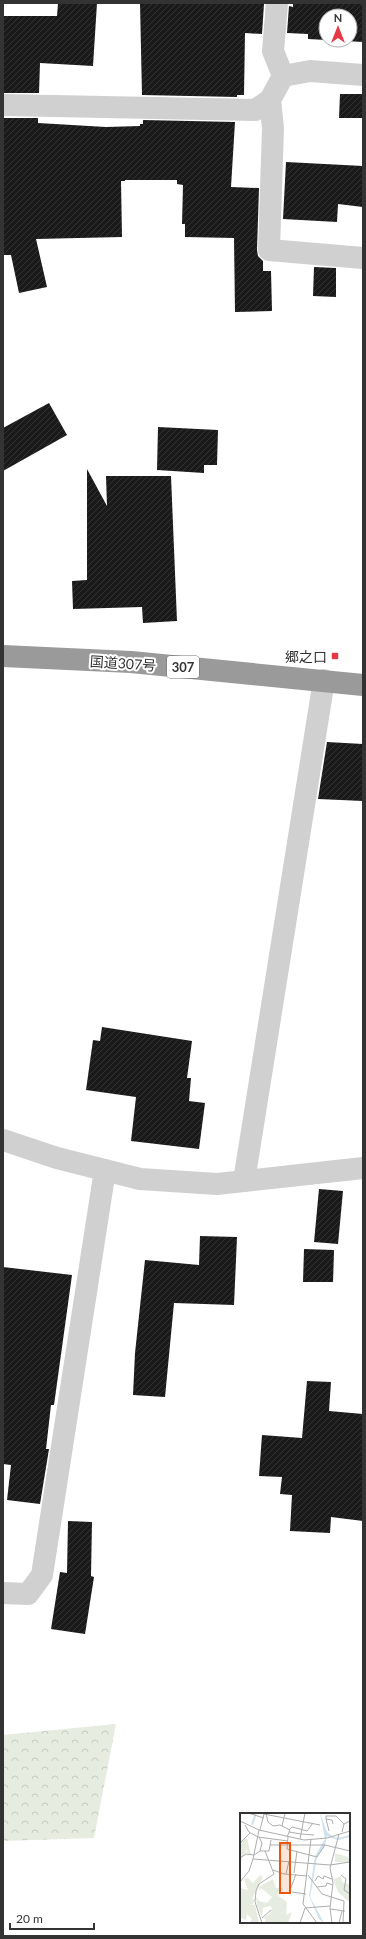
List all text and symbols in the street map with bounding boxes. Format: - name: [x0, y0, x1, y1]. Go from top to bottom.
- north arrow: [318, 8, 358, 48]
- text: N: [334, 11, 342, 24]
- place label: 郷之口: [285, 648, 327, 665]
- marker: 郷之口: [330, 651, 340, 661]
- street label: 国道307号: [89, 652, 157, 674]
- road number: 307: [167, 656, 199, 678]
- inset map: [240, 1813, 350, 1923]
- scale bar: [10, 1905, 94, 1931]
- text: 20 m: [16, 1911, 43, 1926]

